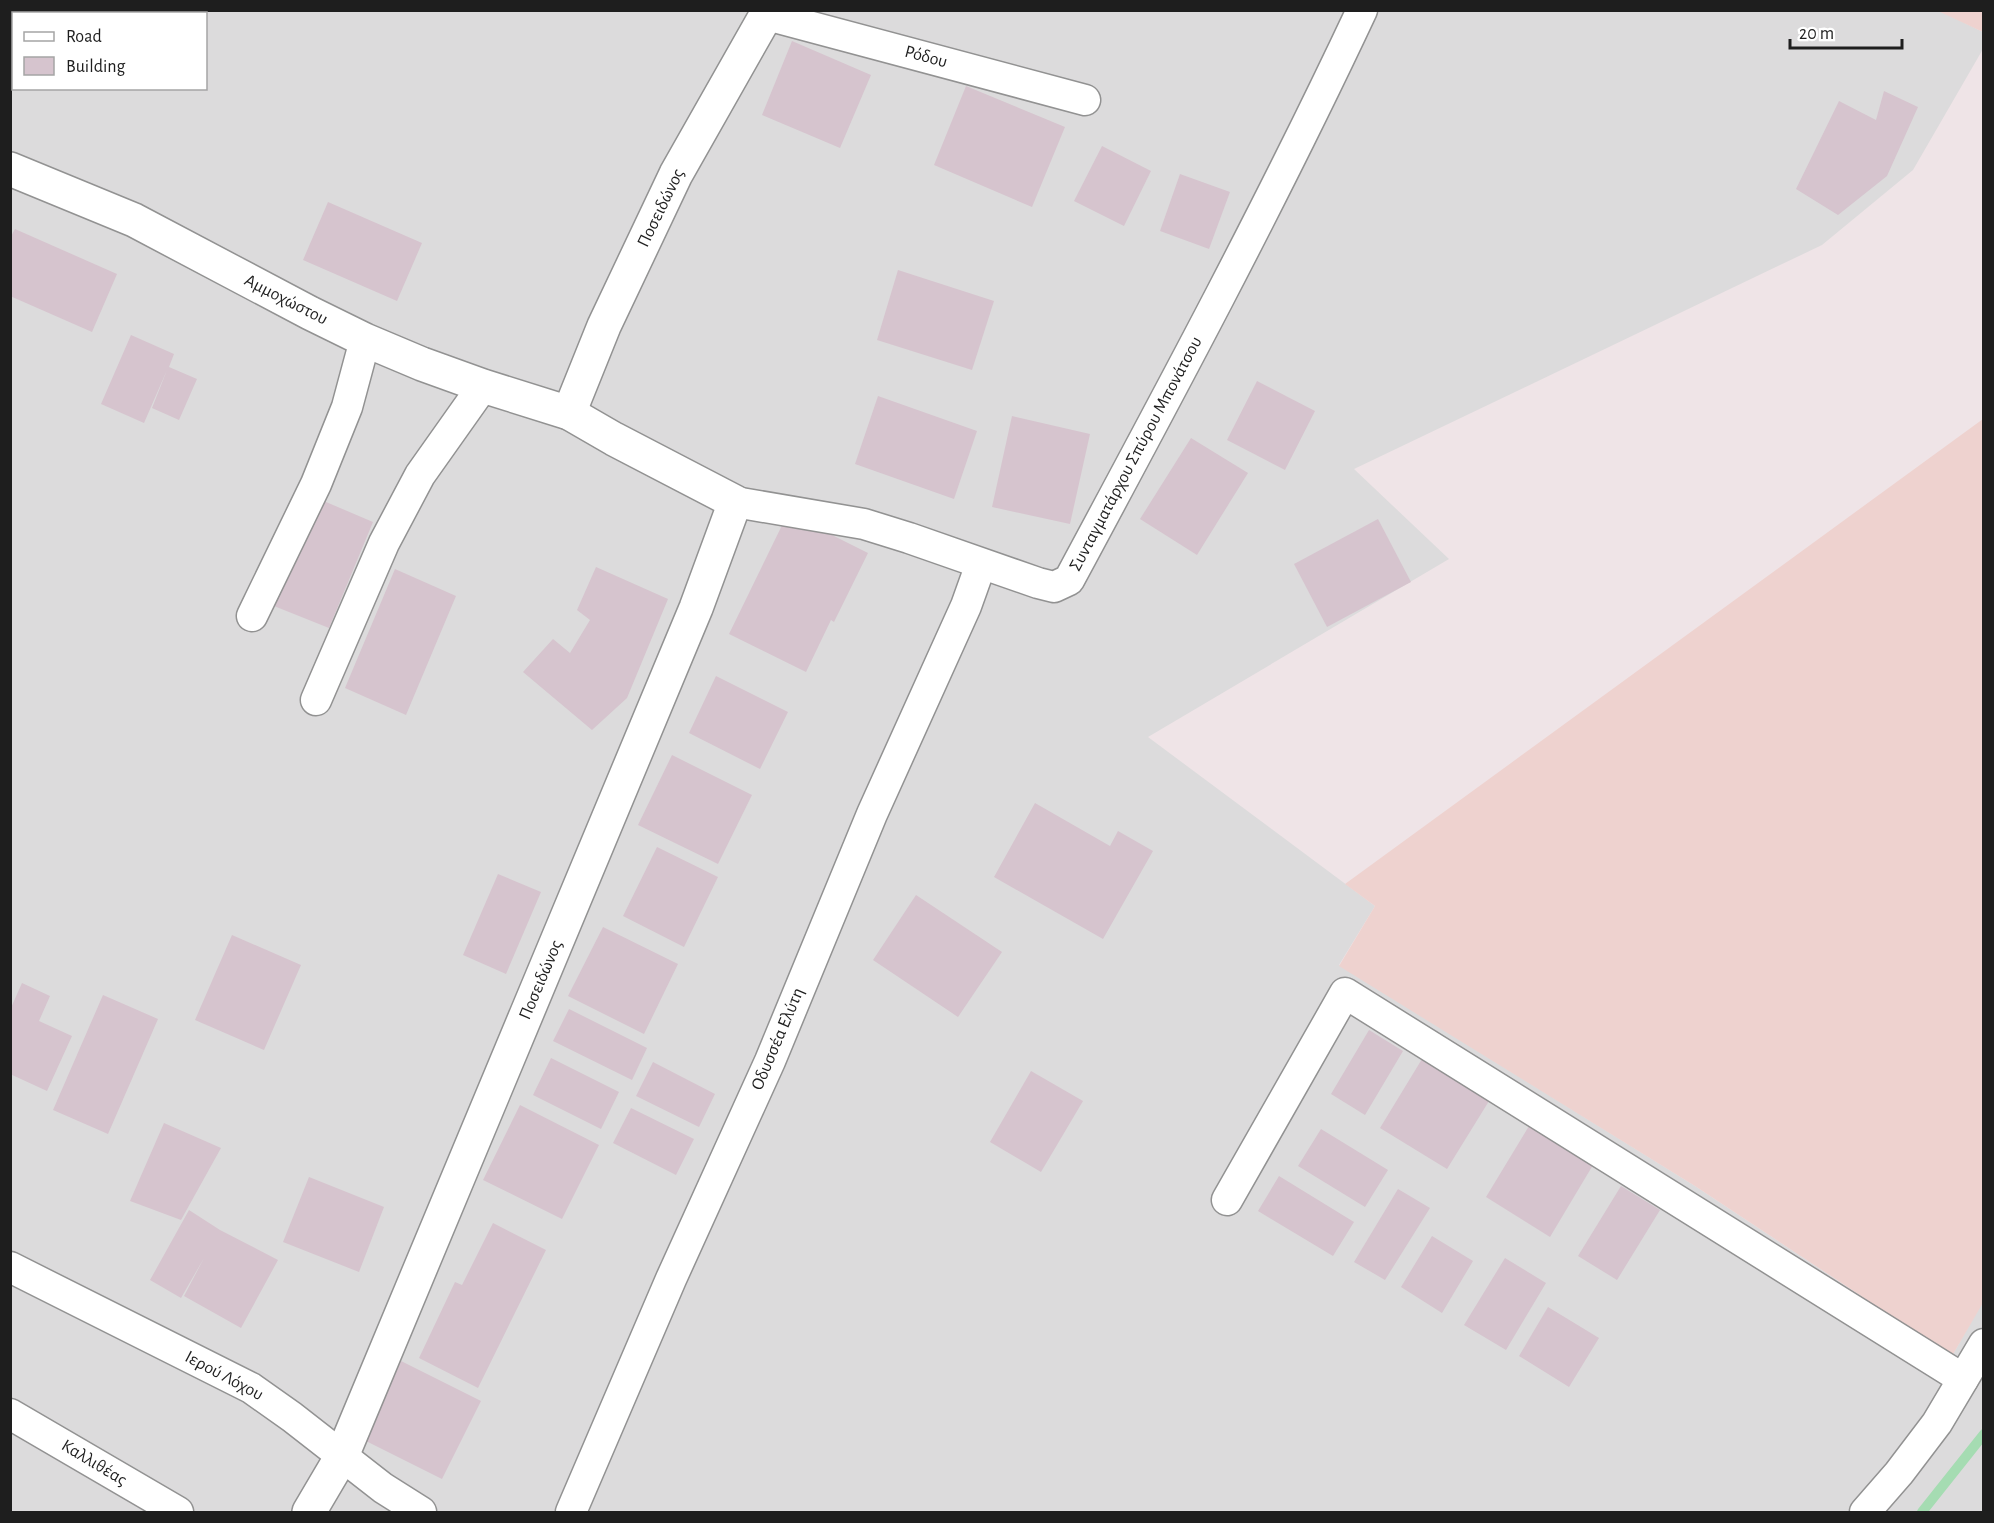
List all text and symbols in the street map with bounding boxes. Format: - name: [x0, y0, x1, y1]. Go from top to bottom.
- legend: [12, 12, 207, 90]
- scale bar: [1790, 12, 1902, 50]
- text: 20 m: [1799, 25, 1834, 43]
- text: Road: [66, 28, 102, 46]
- street label: Ρόδου: [903, 43, 949, 71]
- text: Building: [66, 58, 126, 76]
- street label: Ποσειδώνος: [634, 166, 688, 250]
- street label: Αμμοχώστου: [241, 271, 331, 329]
- street label: Συνταγματάρχου Σπύρου Μπονάτσου: [1066, 334, 1206, 574]
- street label: Ποσειδώνος: [516, 938, 566, 1022]
- street label: Οδυσσέα Ελύτη: [748, 985, 808, 1093]
- street label: Ιερού Λόχου: [182, 1348, 266, 1404]
- street label: Καλλιθέας: [58, 1437, 130, 1489]

